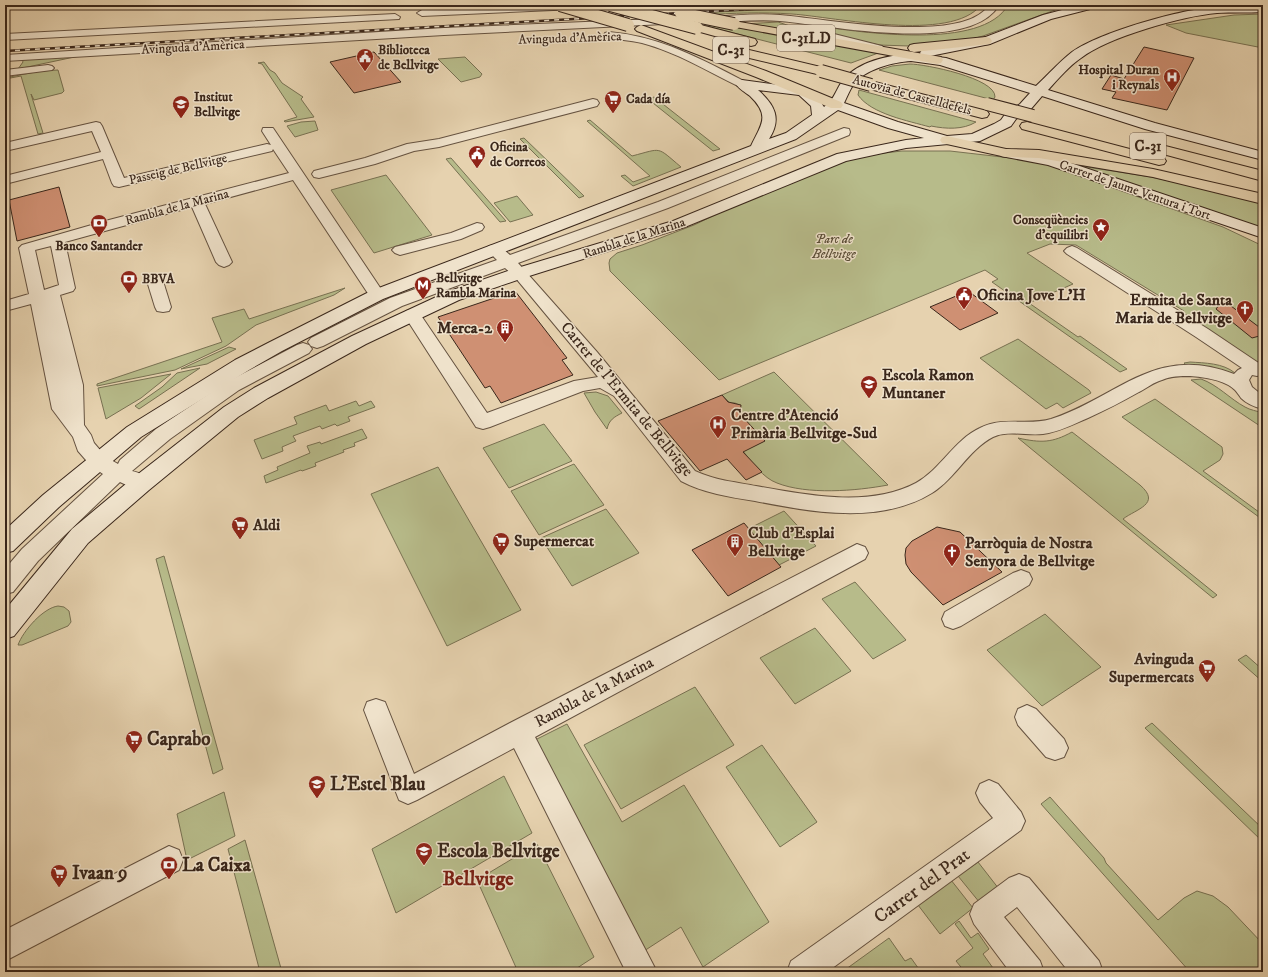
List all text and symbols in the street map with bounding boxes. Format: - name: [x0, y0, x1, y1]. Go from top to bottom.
- road number: C-31LD: [777, 25, 835, 51]
- street label: Avinguda d'Amèrica: [518, 28, 622, 48]
- street label: Avinguda d'Amèrica: [141, 36, 246, 58]
- road number: C-31: [713, 37, 749, 63]
- place label: Biblioteca de Bellvitge: [378, 42, 439, 74]
- public building icon: Biblioteca de Bellvitge: [355, 47, 375, 72]
- place label: Hospital Duran i Reynals: [1078, 62, 1160, 94]
- hospital icon: Hospital Duran i Reynals: [1162, 67, 1182, 92]
- street label: Autovia de Castelldefels: [851, 71, 973, 119]
- place label: Institut Bellvitge: [194, 89, 241, 121]
- supermarket icon: Cada día: [603, 89, 623, 114]
- place label: Cada día: [626, 91, 671, 107]
- school or university icon: Institut Bellvitge: [171, 94, 191, 119]
- road number: C-31: [1130, 133, 1166, 159]
- place label: Oficina de Correos: [490, 139, 546, 170]
- public building icon: Oficina de Correos: [467, 144, 487, 169]
- street label: Passeig de Bellvitge: [127, 150, 229, 188]
- street label: Carrer de Jaume Ventura i Tort: [1057, 157, 1213, 223]
- street label: Rambla de la Marina: [123, 185, 231, 229]
- place label: Conseqüències d'equilibri: [1013, 212, 1089, 244]
- bank icon: Banco Santander: [89, 213, 109, 238]
- street label: Rambla de la Marina: [581, 214, 688, 262]
- place icon: Conseqüències d'equilibri: [1091, 217, 1111, 242]
- park label: Parc de Bellvitge: [811, 231, 856, 262]
- place label: Banco Santander: [55, 238, 143, 254]
- bank icon: BBVA: [119, 269, 139, 294]
- place label: Bellvitge Rambla Marina: [436, 270, 517, 301]
- place label: BBVA: [142, 271, 175, 287]
- metro station icon: Bellvitge Rambla Marina: [413, 275, 433, 300]
- public building icon: Oficina Jove L'H: [954, 285, 974, 310]
- place label: Oficina Jove L'H: [977, 285, 1086, 305]
- place label: Ermita de Santa Maria de Bellvitge: [1115, 290, 1233, 328]
- church icon: Ermita de Santa Maria de Bellvitge: [1235, 299, 1255, 324]
- place label: Merca-2: [437, 318, 493, 338]
- building icon: Merca-2: [495, 318, 515, 343]
- street label: Carrer de l'Ermita de Bellvitge: [556, 318, 698, 481]
- place label: Escola Ramon Muntaner: [882, 365, 975, 403]
- school or university icon: Escola Ramon Muntaner: [859, 374, 879, 399]
- place label: Centre d'Atenció Primària Bellvitge-Sud: [731, 405, 878, 443]
- hospital icon: Centre d'Atenció Primària Bellvitge-Sud: [708, 414, 728, 439]
- supermarket icon: Aldi: [230, 515, 250, 540]
- place label: Aldi: [252, 515, 280, 535]
- place label: Club d'Esplai Bellvitge: [748, 523, 834, 561]
- supermarket icon: Supermercat: [491, 531, 511, 556]
- place label: Supermercat: [514, 531, 595, 551]
- building icon: Club d'Esplai Bellvitge: [725, 532, 745, 557]
- place label: Parròquia de Nostra Senyora de Bellvitge: [965, 533, 1095, 571]
- church icon: Parròquia de Nostra Senyora de Bellvitge: [942, 542, 962, 567]
- place label: Avinguda Supermercats: [1109, 649, 1195, 687]
- street label: Rambla de la Marina: [531, 652, 657, 732]
- supermarket icon: Avinguda Supermercats: [1197, 658, 1217, 683]
- place label: Caprabo: [147, 728, 210, 751]
- supermarket icon: Caprabo: [124, 729, 144, 754]
- place label: L'Estel Blau: [330, 773, 425, 796]
- school or university icon: L'Estel Blau: [307, 774, 327, 799]
- place label: Escola Bellvitge: [437, 840, 560, 863]
- school or university icon: Escola Bellvitge: [414, 841, 434, 866]
- street label: Carrer del Prat: [869, 843, 975, 929]
- place label: La Caixa: [182, 854, 252, 877]
- bank icon: La Caixa: [159, 855, 179, 880]
- place label: Ivaan 9: [72, 862, 127, 885]
- supermarket icon: Ivaan 9: [49, 863, 69, 888]
- district label: Bellvitge: [442, 867, 514, 892]

